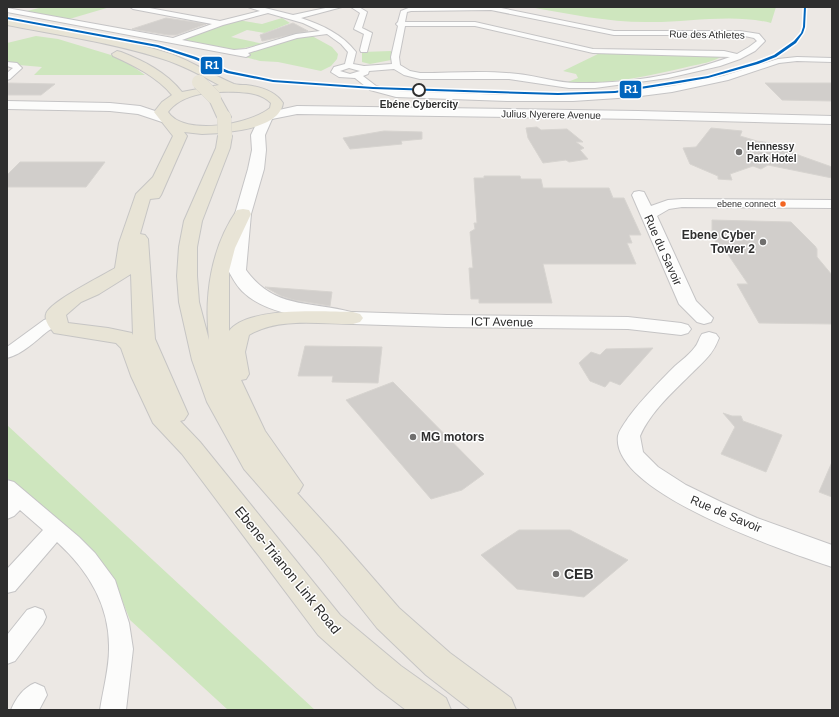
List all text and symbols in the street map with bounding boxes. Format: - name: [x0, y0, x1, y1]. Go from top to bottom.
- street label: Rue des Athletes: [669, 28, 745, 41]
- line badge: R1: [200, 56, 223, 75]
- text: R1: [205, 59, 219, 71]
- line badge: R1: [619, 80, 642, 99]
- marker: Ebéne Cybercity: [412, 83, 426, 97]
- text: R1: [624, 83, 638, 95]
- place label: Ebéne Cybercity: [380, 99, 459, 110]
- street label: Julius Nyerere Avenue: [501, 108, 601, 121]
- place label: Hennessy Park Hotel: [747, 141, 797, 164]
- marker: Hennessy Park Hotel: [734, 147, 744, 157]
- place label: ebene connect: [717, 199, 776, 209]
- marker: ebene connect: [778, 199, 788, 209]
- street label: Rue du Savoir: [641, 212, 685, 288]
- place label: Ebene Cyber Tower 2: [682, 228, 755, 256]
- marker: Ebene Cyber Tower 2: [758, 237, 768, 247]
- street label: ICT Avenue: [471, 314, 534, 330]
- place label: MG motors: [421, 430, 485, 444]
- marker: MG motors: [408, 432, 418, 442]
- street label: Rue de Savoir: [688, 493, 764, 535]
- street label: Ebene-Trianon Link Road: [232, 503, 344, 637]
- place label: CEB: [564, 566, 594, 582]
- marker: CEB: [551, 569, 561, 579]

